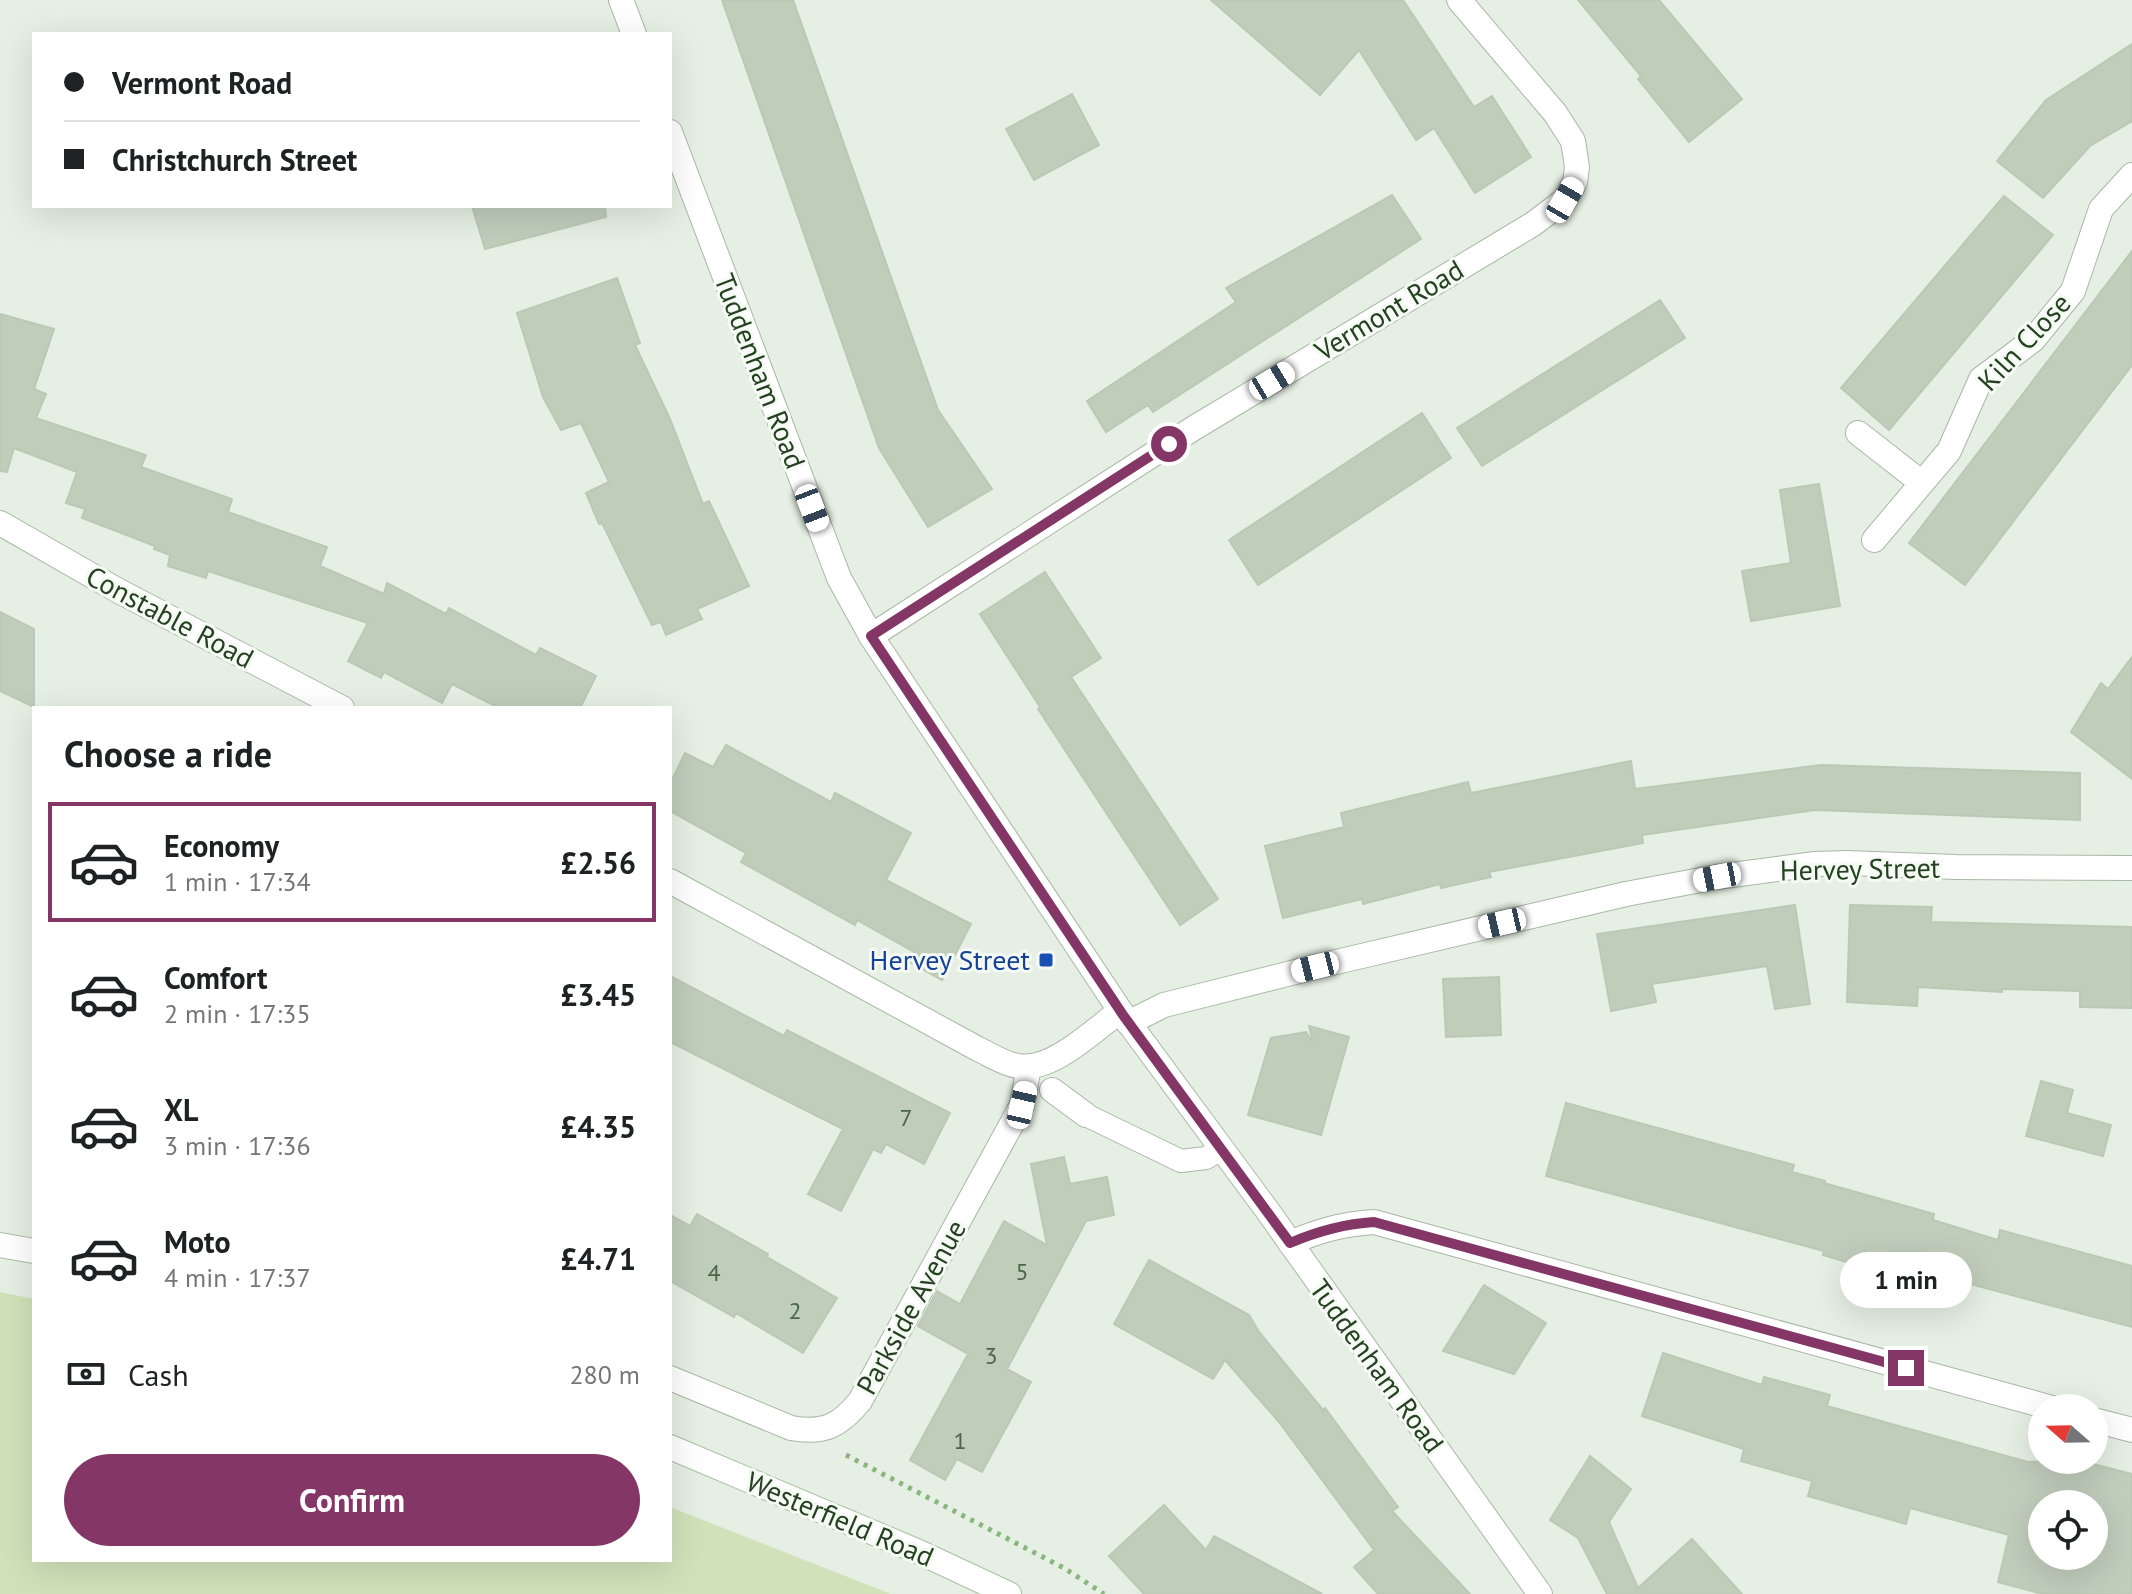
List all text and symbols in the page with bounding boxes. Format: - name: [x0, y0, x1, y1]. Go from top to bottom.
- text: Vermont Road: [112, 63, 292, 102]
- text: Christchurch Street: [112, 140, 357, 179]
- car: [1543, 173, 1587, 227]
- street label: Vermont Road: [1307, 251, 1470, 369]
- street label: Tuddenham Road: [706, 268, 815, 474]
- street label: Kiln Close: [1969, 285, 2078, 398]
- car: [1245, 358, 1299, 404]
- route start: [1151, 426, 1187, 462]
- car: [792, 481, 832, 535]
- street label: Constable Road: [80, 557, 260, 676]
- text: Choose a ride: [64, 730, 272, 777]
- icon: car: [68, 826, 140, 898]
- text: Economy: [164, 826, 279, 865]
- text: £2.56: [561, 843, 636, 882]
- street label: Hervey Street: [1779, 849, 1941, 888]
- car: [1691, 861, 1743, 893]
- text: 1 min · 17:34: [164, 865, 311, 898]
- car: [1476, 906, 1528, 940]
- place label: Hervey Street: [870, 941, 1031, 978]
- car: [1289, 950, 1341, 984]
- marker: Hervey Street: [1037, 951, 1055, 969]
- icon: car: [68, 958, 140, 1030]
- text: Comfort: [164, 958, 267, 997]
- text: £3.45: [561, 975, 636, 1014]
- text: 2 min · 17:35: [164, 997, 311, 1030]
- car: [1005, 1079, 1039, 1131]
- icon: car: [68, 1090, 140, 1162]
- text: XL: [164, 1090, 198, 1129]
- house number: 7: [899, 1102, 913, 1133]
- text: £4.35: [561, 1107, 636, 1146]
- text: 3 min · 17:36: [164, 1129, 311, 1162]
- street label: Parkside Avenue: [847, 1213, 974, 1401]
- icon: car: [68, 1222, 140, 1294]
- text: Moto: [164, 1222, 231, 1261]
- text: £4.71: [561, 1239, 636, 1278]
- callout: 1 min: [1840, 1252, 1972, 1308]
- house number: 5: [1015, 1256, 1029, 1287]
- house number: 4: [707, 1257, 721, 1288]
- text: 4 min · 17:37: [164, 1261, 311, 1294]
- text: 1 min: [1874, 1263, 1938, 1296]
- street label: Tuddenham Road: [1302, 1271, 1453, 1460]
- house number: 2: [788, 1295, 802, 1326]
- house number: 3: [984, 1340, 998, 1371]
- route end: [1888, 1350, 1924, 1386]
- icon: cash: [64, 1352, 108, 1396]
- text: Cash: [128, 1355, 189, 1394]
- text: 280 m: [569, 1358, 640, 1391]
- north arrow: [2028, 1394, 2108, 1474]
- map controls: [2028, 1394, 2108, 1570]
- house number: 1: [953, 1425, 967, 1456]
- button: Confirm: [64, 1454, 640, 1546]
- street label: Westerfield Road: [741, 1462, 940, 1575]
- button: locate: [2028, 1490, 2108, 1570]

